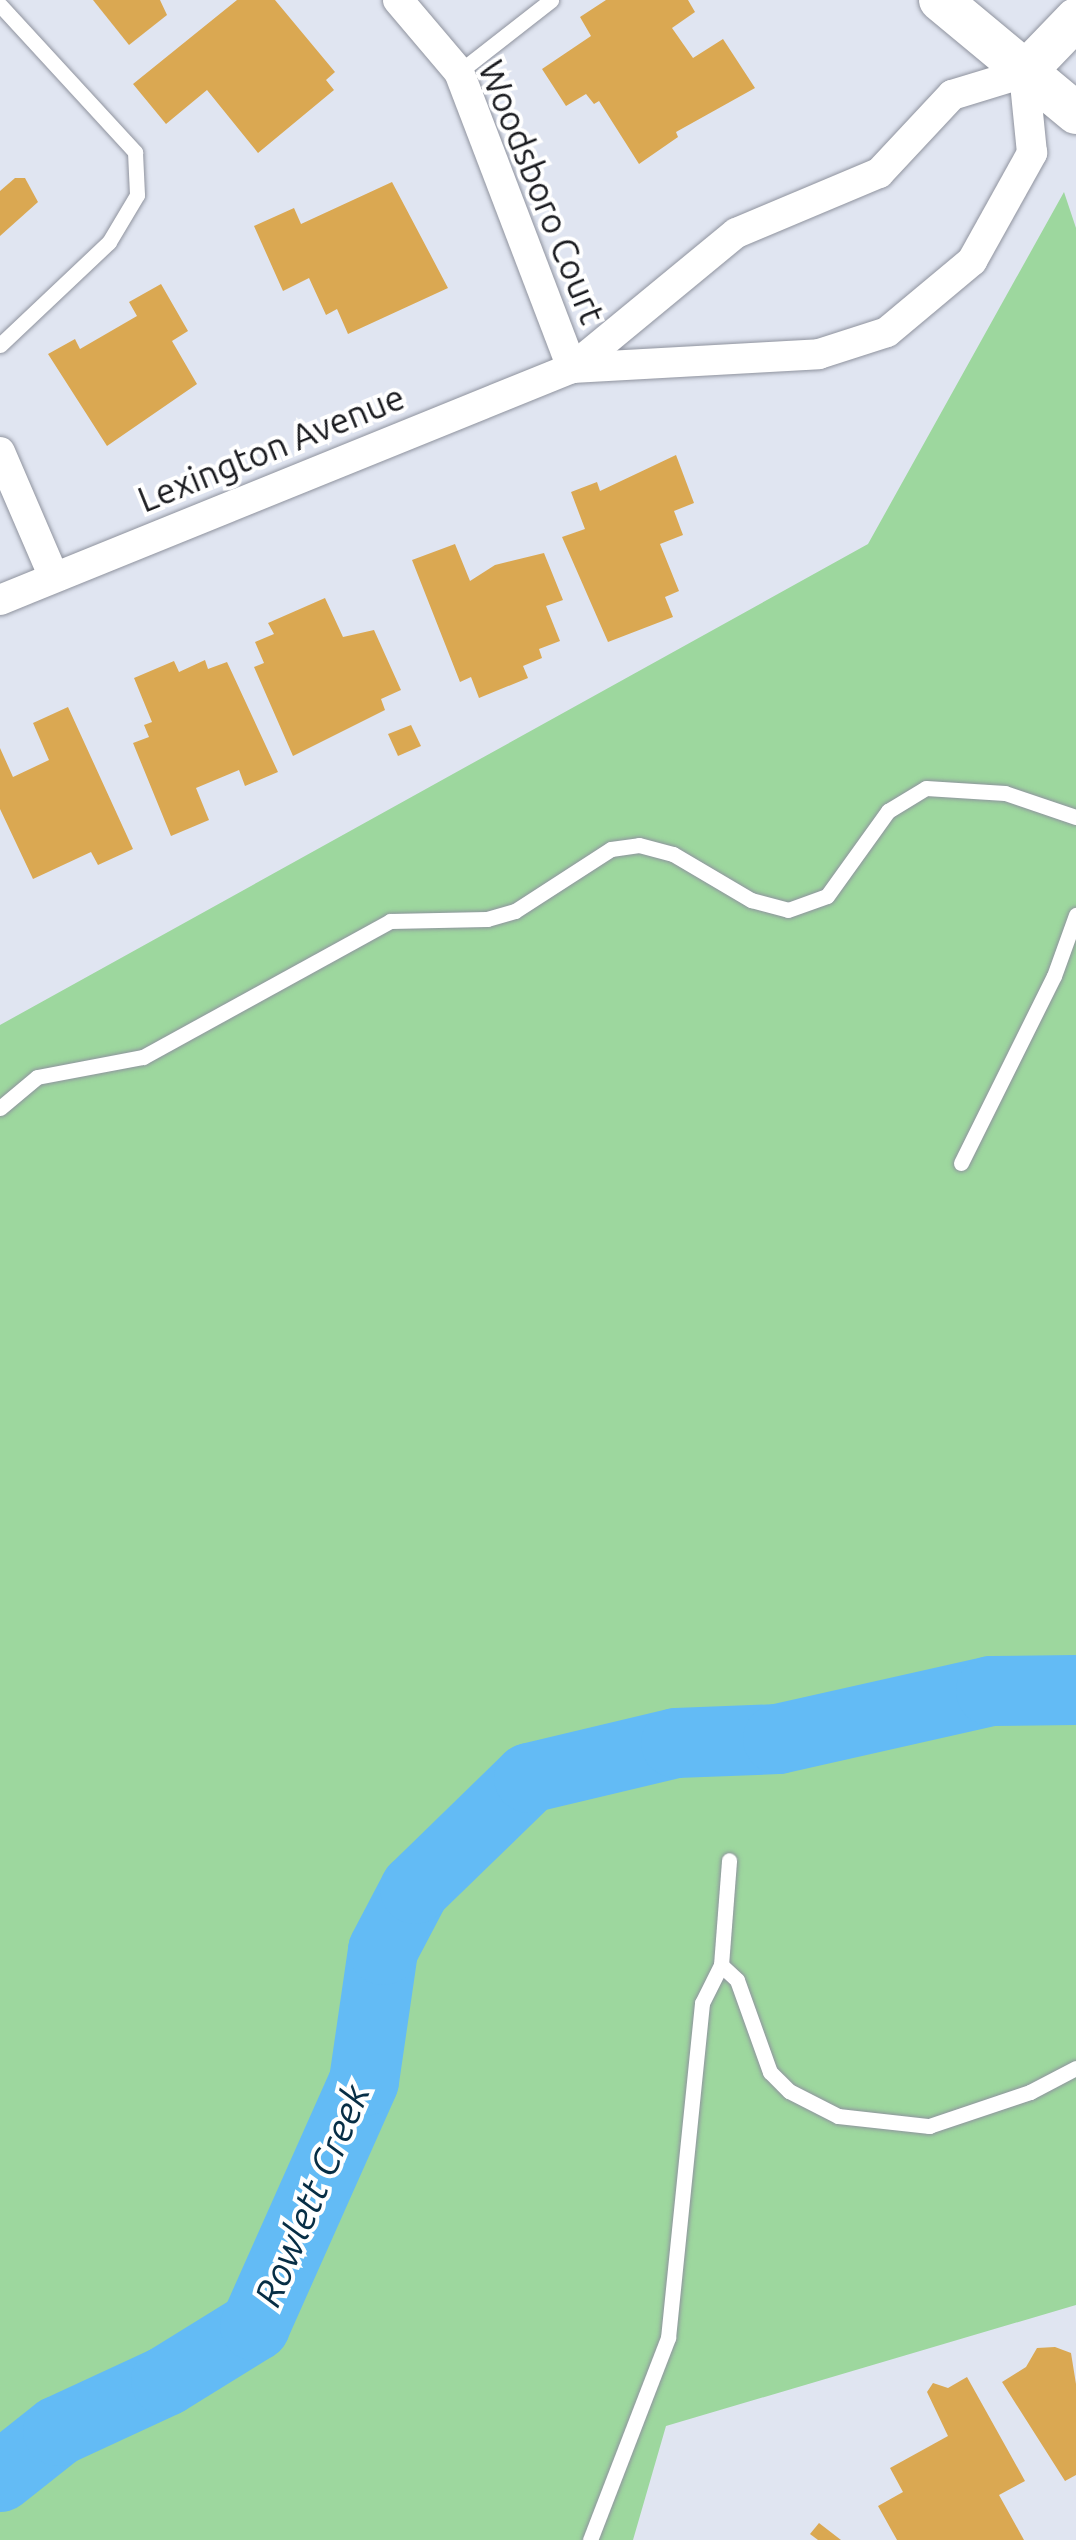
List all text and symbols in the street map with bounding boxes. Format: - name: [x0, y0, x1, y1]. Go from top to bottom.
- street label: Woodsboro Court: [470, 54, 614, 330]
- street label: Lexington Avenue: [132, 375, 410, 521]
- water label: Rowlett Creek: [245, 2077, 379, 2313]

